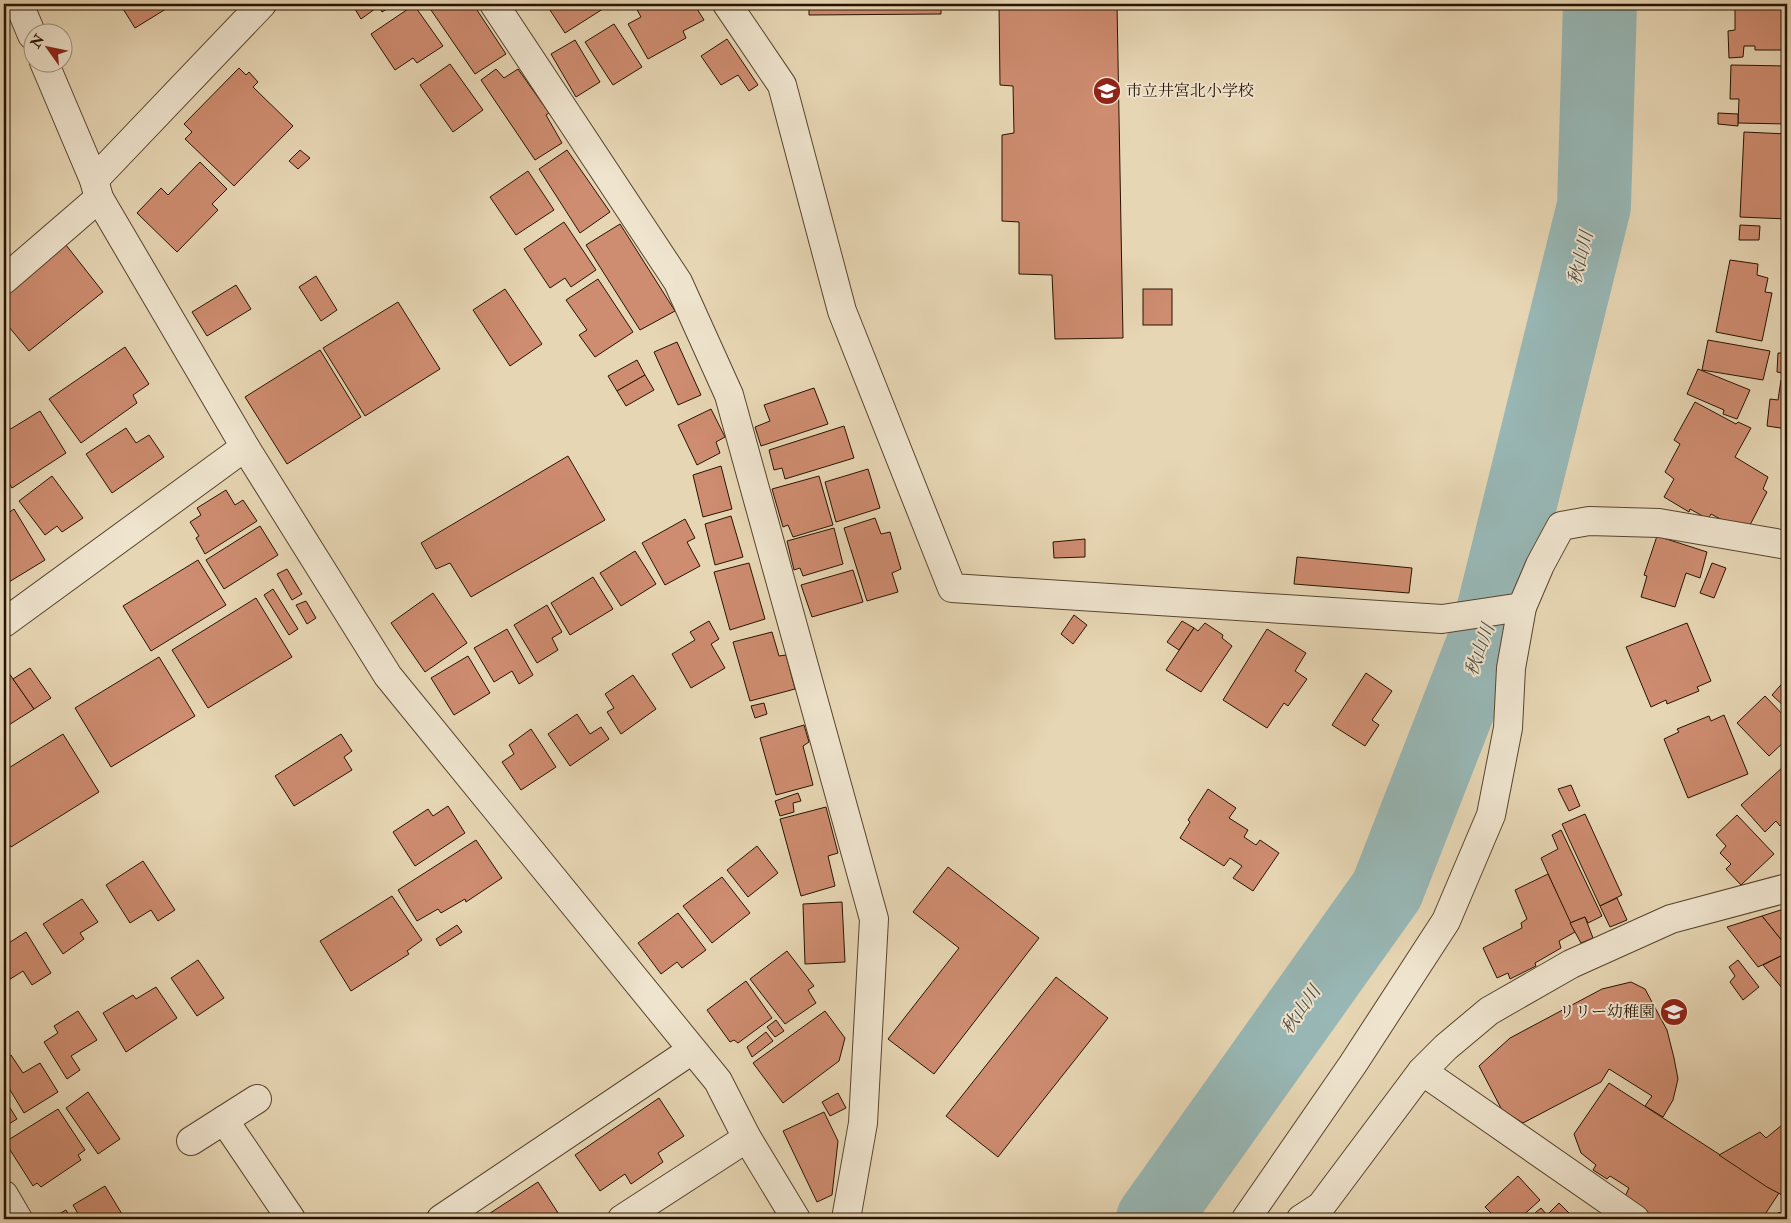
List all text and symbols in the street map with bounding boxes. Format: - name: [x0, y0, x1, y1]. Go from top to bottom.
- north arrow: [22, 22, 72, 72]
- text: N: [26, 31, 48, 52]
- school or university icon: 市立井宮北小学校: [1092, 76, 1122, 106]
- place label: 市立井宮北小学校: [1126, 81, 1254, 101]
- water label: 秋山川: [1563, 227, 1599, 287]
- water label: 秋山川: [1460, 619, 1501, 679]
- water label: 秋山川: [1276, 980, 1327, 1039]
- school or university icon: リリー幼稚園: [1659, 997, 1689, 1027]
- place label: リリー幼稚園: [1559, 1002, 1655, 1022]

